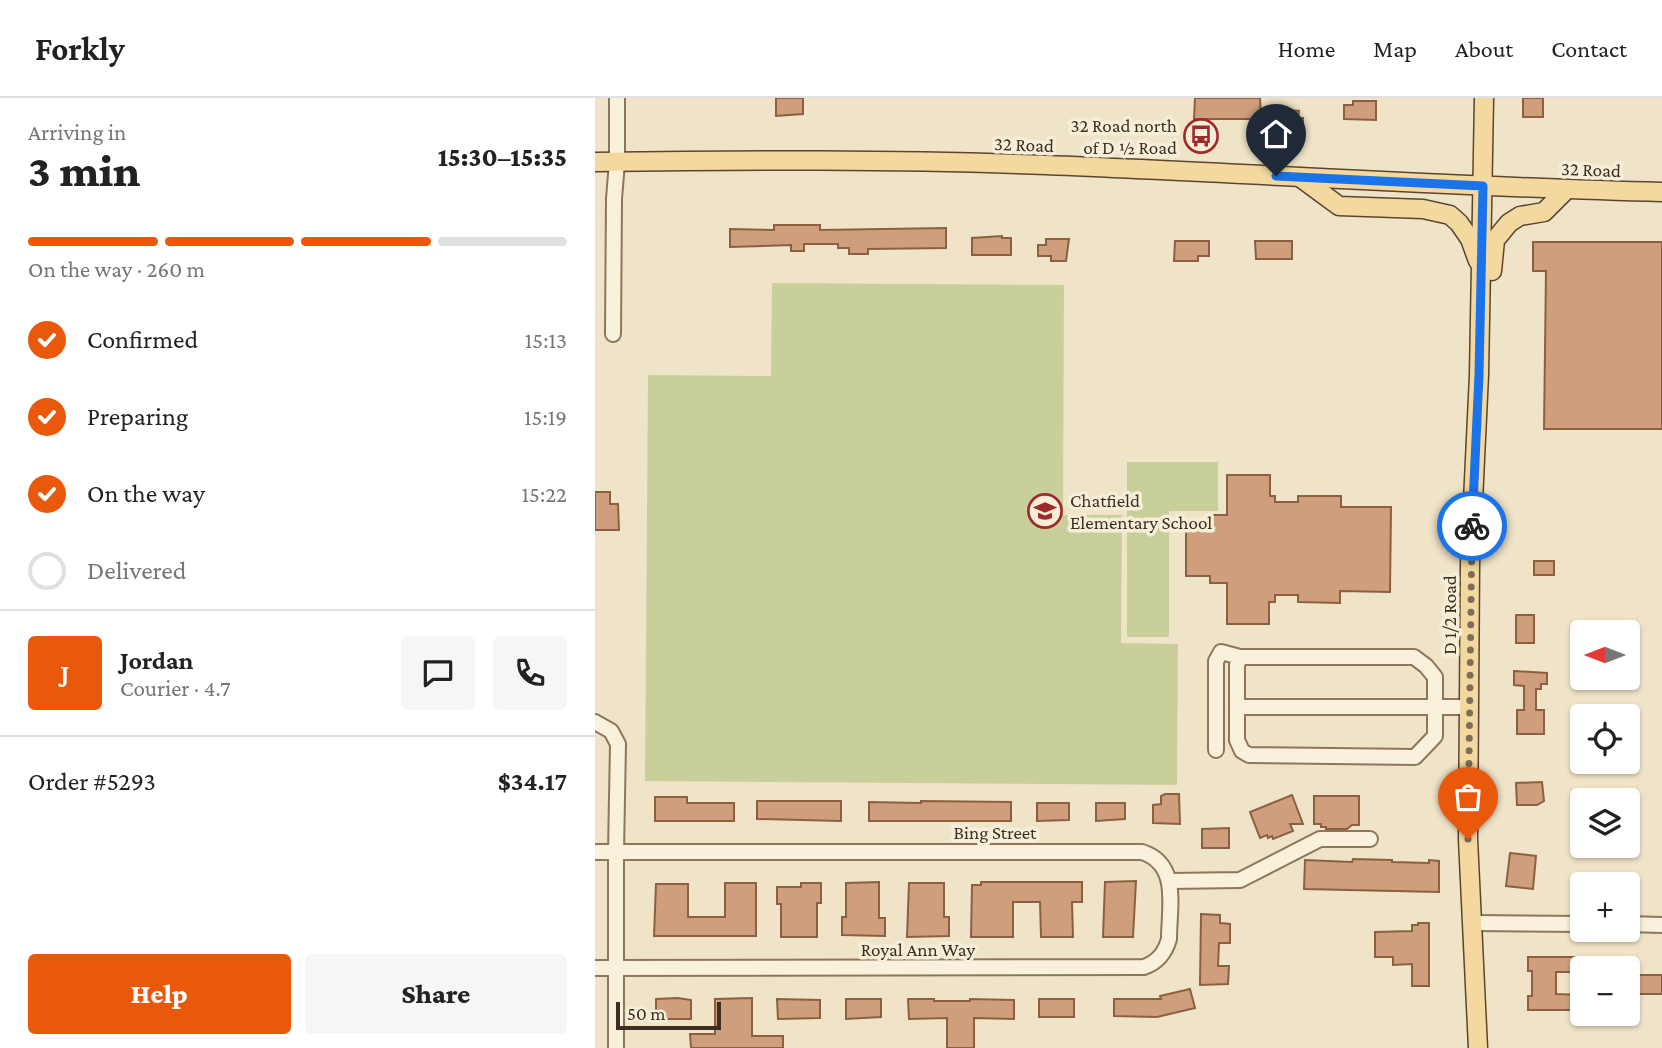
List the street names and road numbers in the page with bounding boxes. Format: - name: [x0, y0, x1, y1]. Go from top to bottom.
- street label: 32 Road: [994, 133, 1054, 156]
- street label: 32 Road: [1561, 158, 1621, 181]
- street label: D 1/2 Road: [1439, 575, 1460, 655]
- street label: Bing Street: [954, 822, 1037, 843]
- street label: Royal Ann Way: [861, 939, 975, 960]

